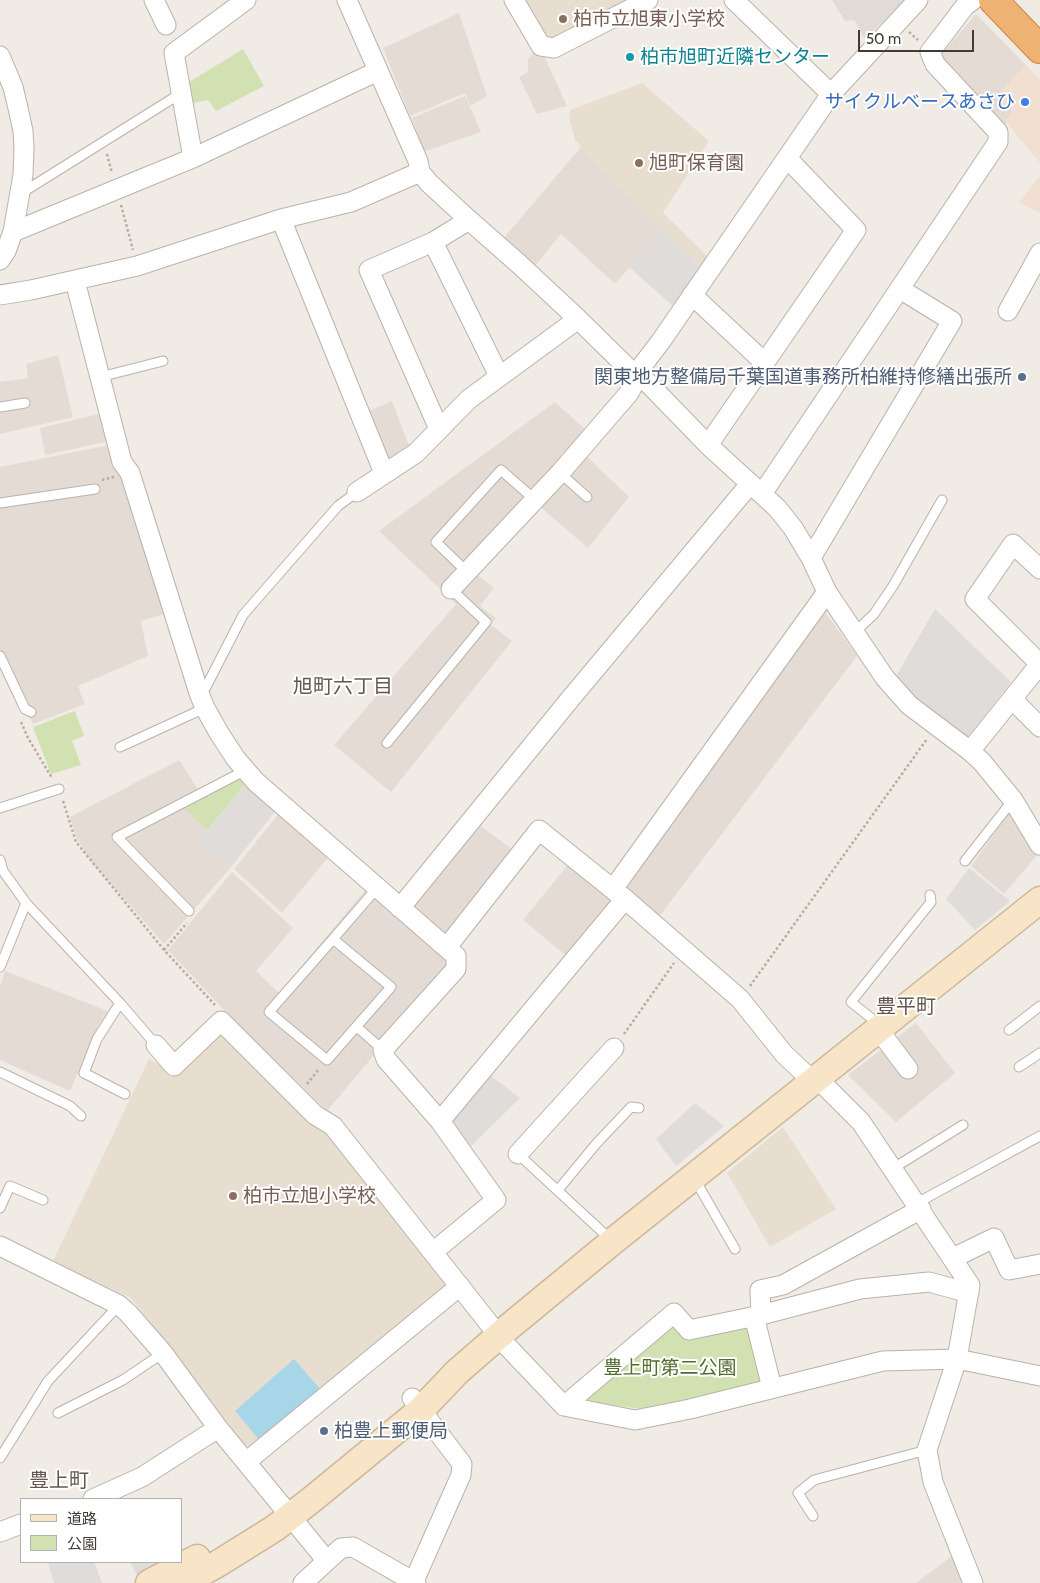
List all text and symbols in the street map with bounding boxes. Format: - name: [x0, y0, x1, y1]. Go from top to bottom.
- place label: 柏市立旭東小学校: [573, 8, 725, 30]
- marker: 柏市立旭東小学校: [557, 13, 569, 25]
- scale bar: [860, 20, 976, 52]
- text: 50 m: [866, 30, 901, 48]
- place label: 柏市旭町近隣センター: [640, 46, 830, 68]
- marker: 柏市旭町近隣センター: [624, 51, 636, 63]
- place label: サイクルベースあさひ: [825, 91, 1015, 113]
- marker: サイクルベースあさひ: [1019, 96, 1031, 108]
- place label: 旭町保育園: [649, 152, 744, 174]
- marker: 旭町保育園: [633, 157, 645, 169]
- place label: 関東地方整備局千葉国道事務所柏維持修繕出張所: [594, 366, 1012, 388]
- marker: 関東地方整備局千葉国道事務所柏維持修繕出張所: [1016, 371, 1028, 383]
- district label: 旭町六丁目: [293, 675, 393, 699]
- district label: 豊平町: [876, 995, 936, 1019]
- place label: 柏市立旭小学校: [243, 1185, 376, 1207]
- marker: 柏市立旭小学校: [227, 1190, 239, 1202]
- park label: 豊上町第二公園: [604, 1357, 736, 1379]
- place label: 柏豊上郵便局: [334, 1420, 448, 1442]
- marker: 柏豊上郵便局: [318, 1425, 330, 1437]
- district label: 豊上町: [29, 1469, 89, 1493]
- legend: [20, 1498, 182, 1563]
- text: 道路: [67, 1510, 97, 1528]
- text: 公園: [67, 1535, 97, 1553]

